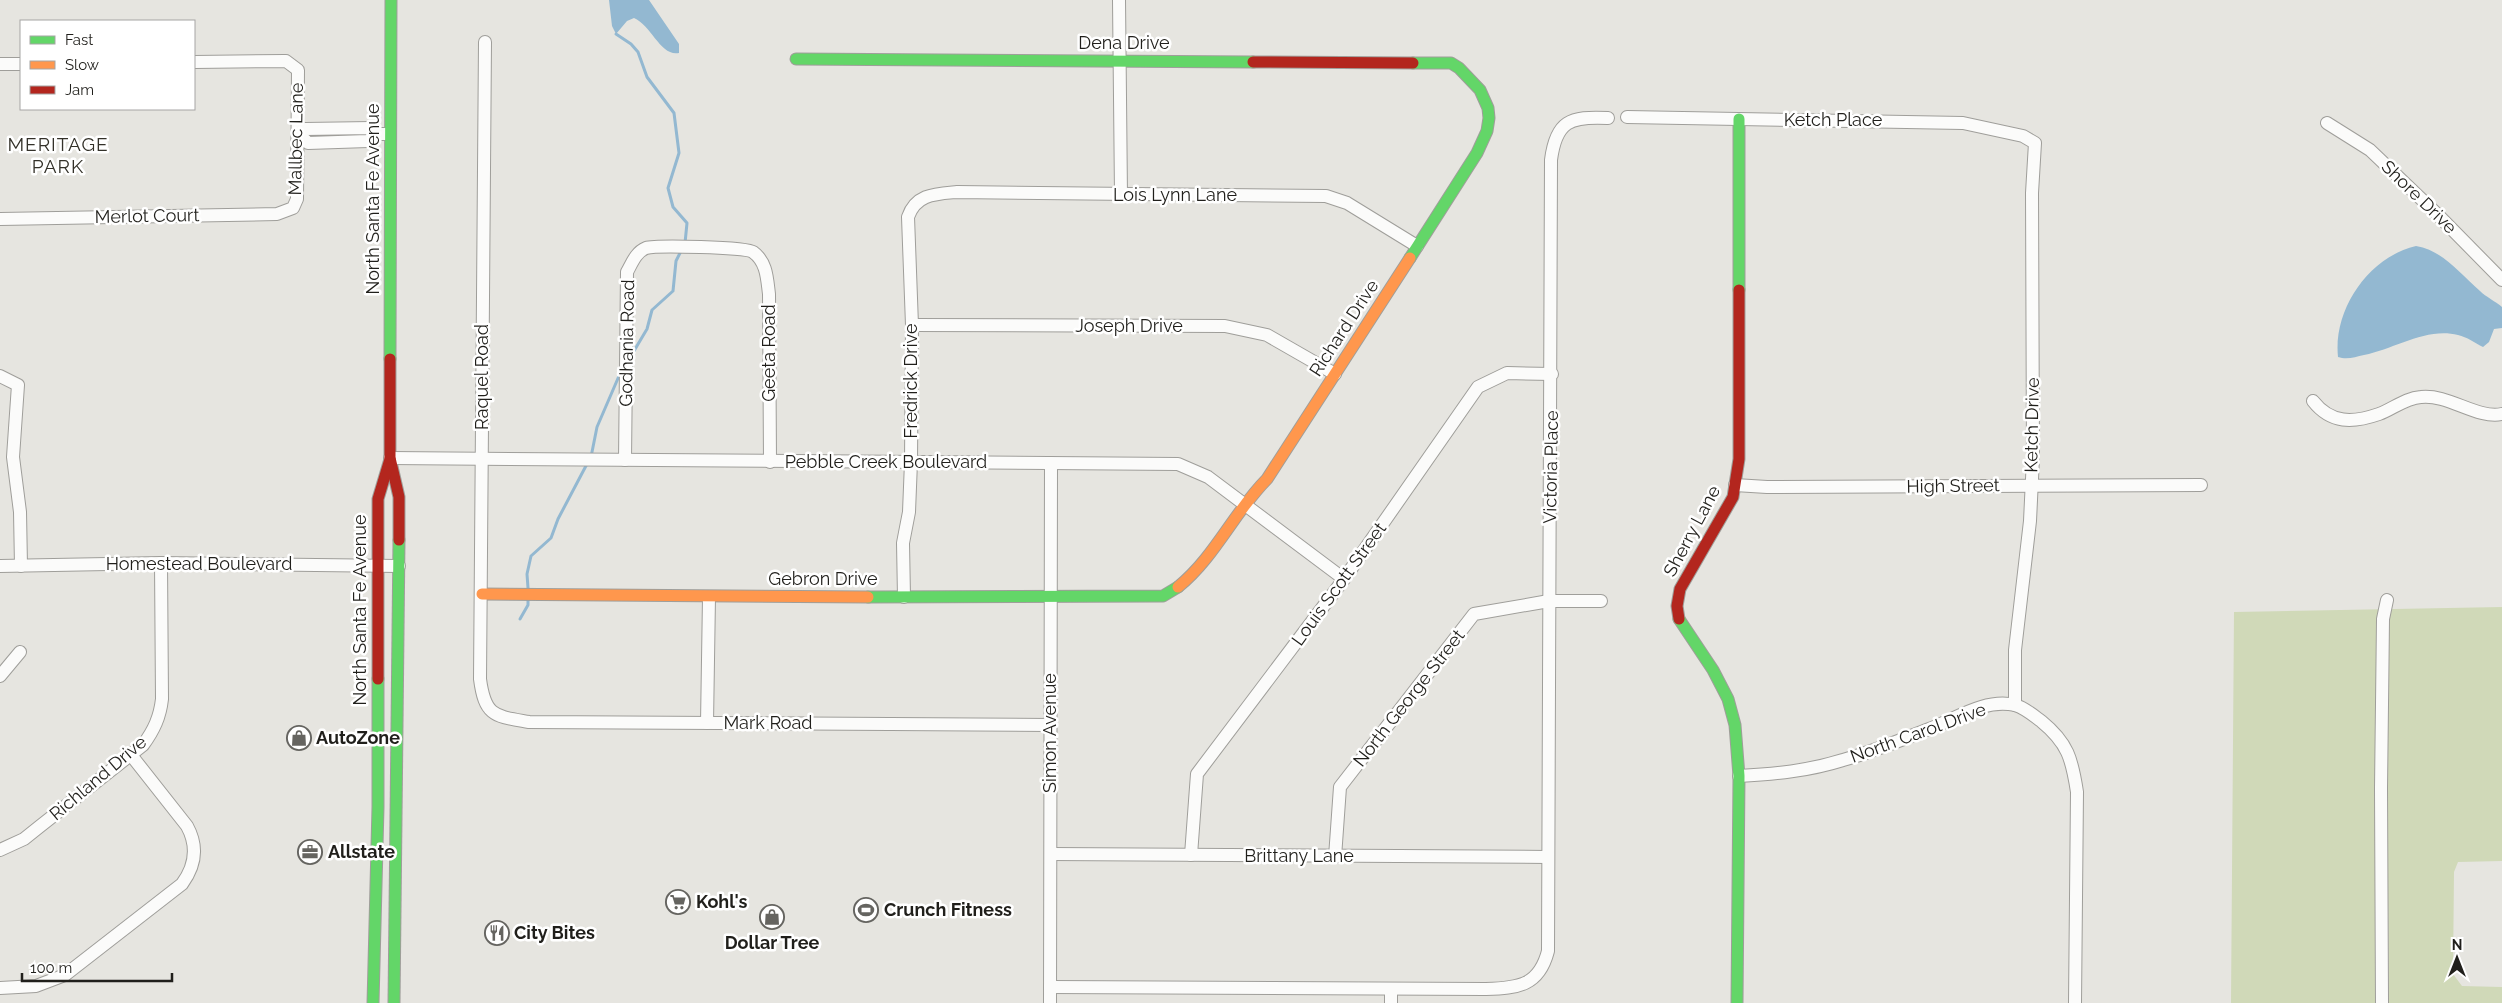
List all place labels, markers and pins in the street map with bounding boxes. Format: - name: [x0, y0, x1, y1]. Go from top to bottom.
- shop icon: AutoZone: [286, 725, 312, 751]
- place label: AutoZone: [316, 727, 400, 748]
- office icon: Allstate: [297, 839, 323, 865]
- place label: Allstate: [328, 841, 395, 862]
- supermarket icon: Kohl's: [665, 889, 691, 915]
- place label: Kohl's: [696, 891, 748, 912]
- sports icon: Crunch Fitness: [853, 897, 879, 923]
- place label: Crunch Fitness: [884, 899, 1012, 920]
- shop icon: Dollar Tree: [759, 904, 785, 930]
- restaurant icon: City Bites: [484, 920, 510, 946]
- place label: City Bites: [514, 922, 595, 943]
- place label: Dollar Tree: [725, 932, 819, 953]

